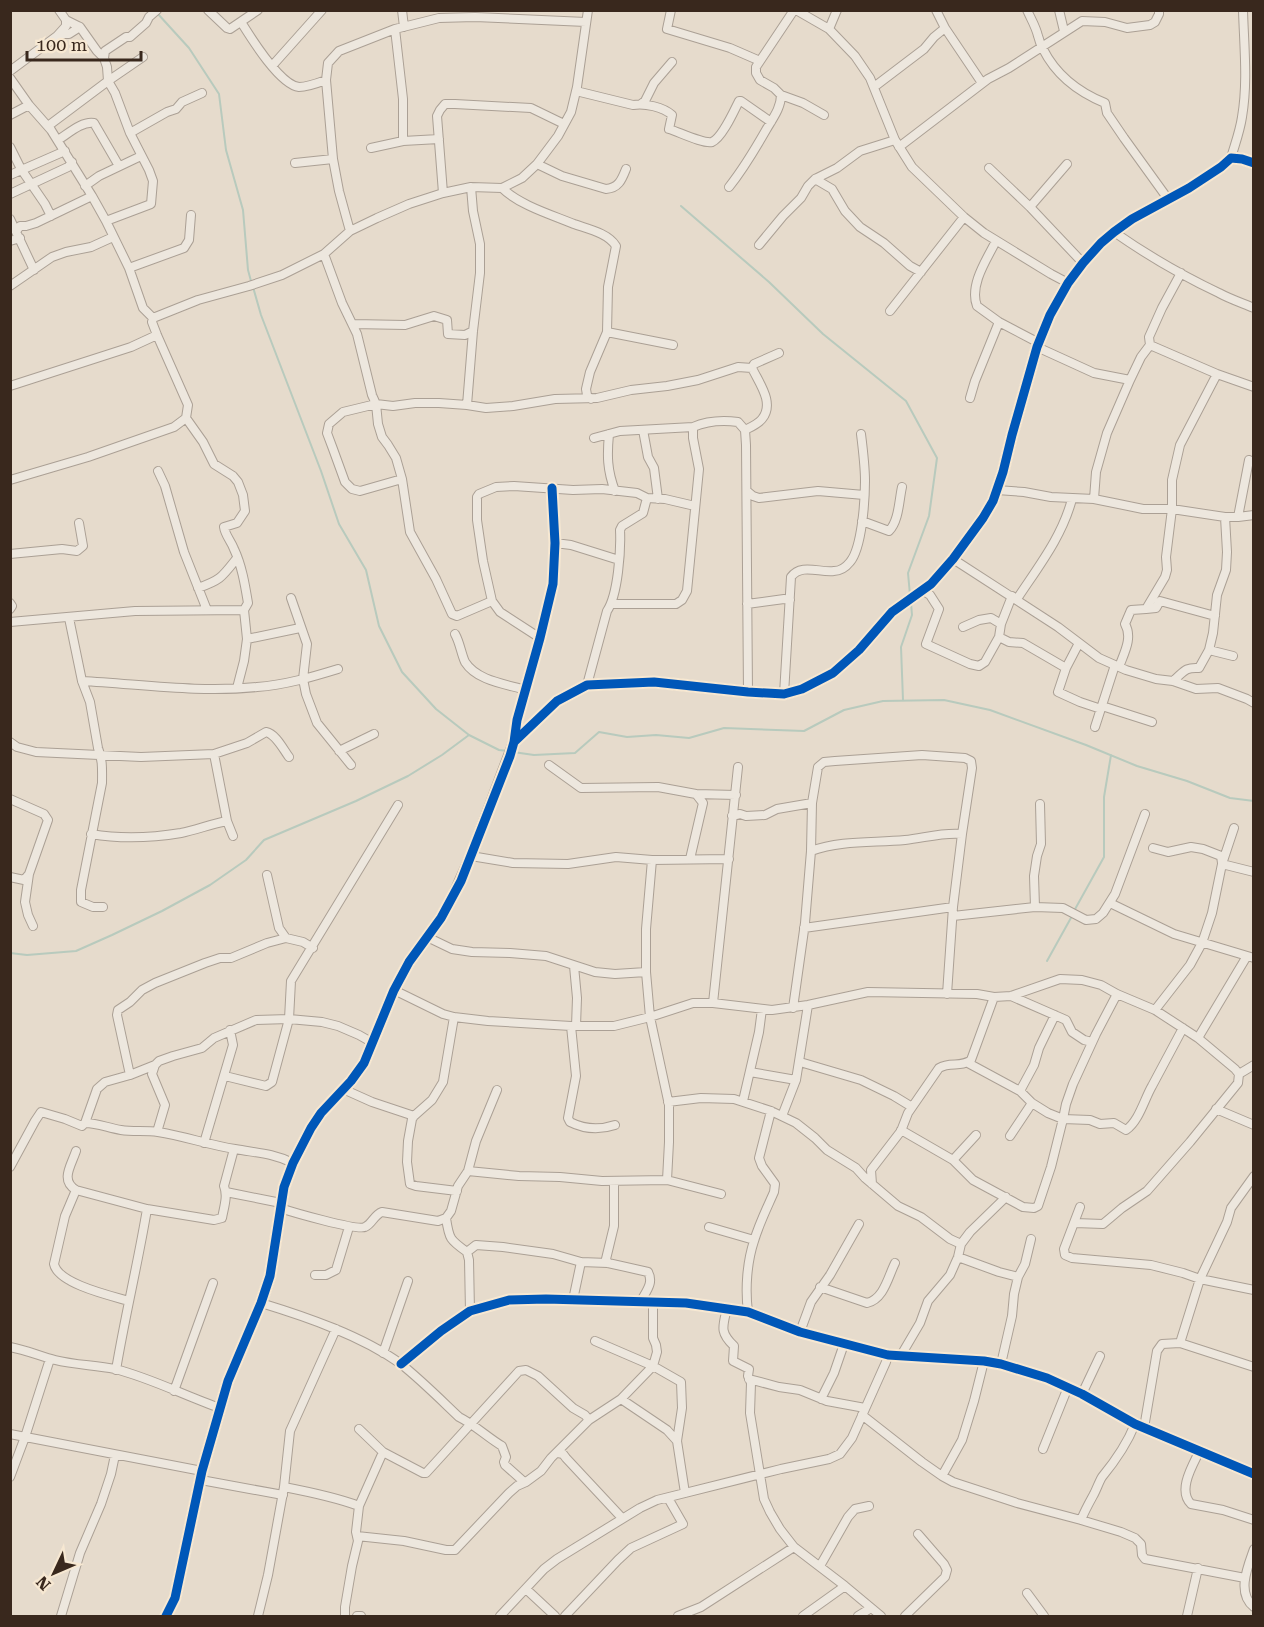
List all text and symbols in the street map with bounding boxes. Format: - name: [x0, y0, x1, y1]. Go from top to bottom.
- scale bar: [27, 24, 141, 62]
- text: 100 m: [36, 34, 87, 55]
- north arrow: [24, 1543, 84, 1603]
- text: N: [32, 1572, 55, 1594]

